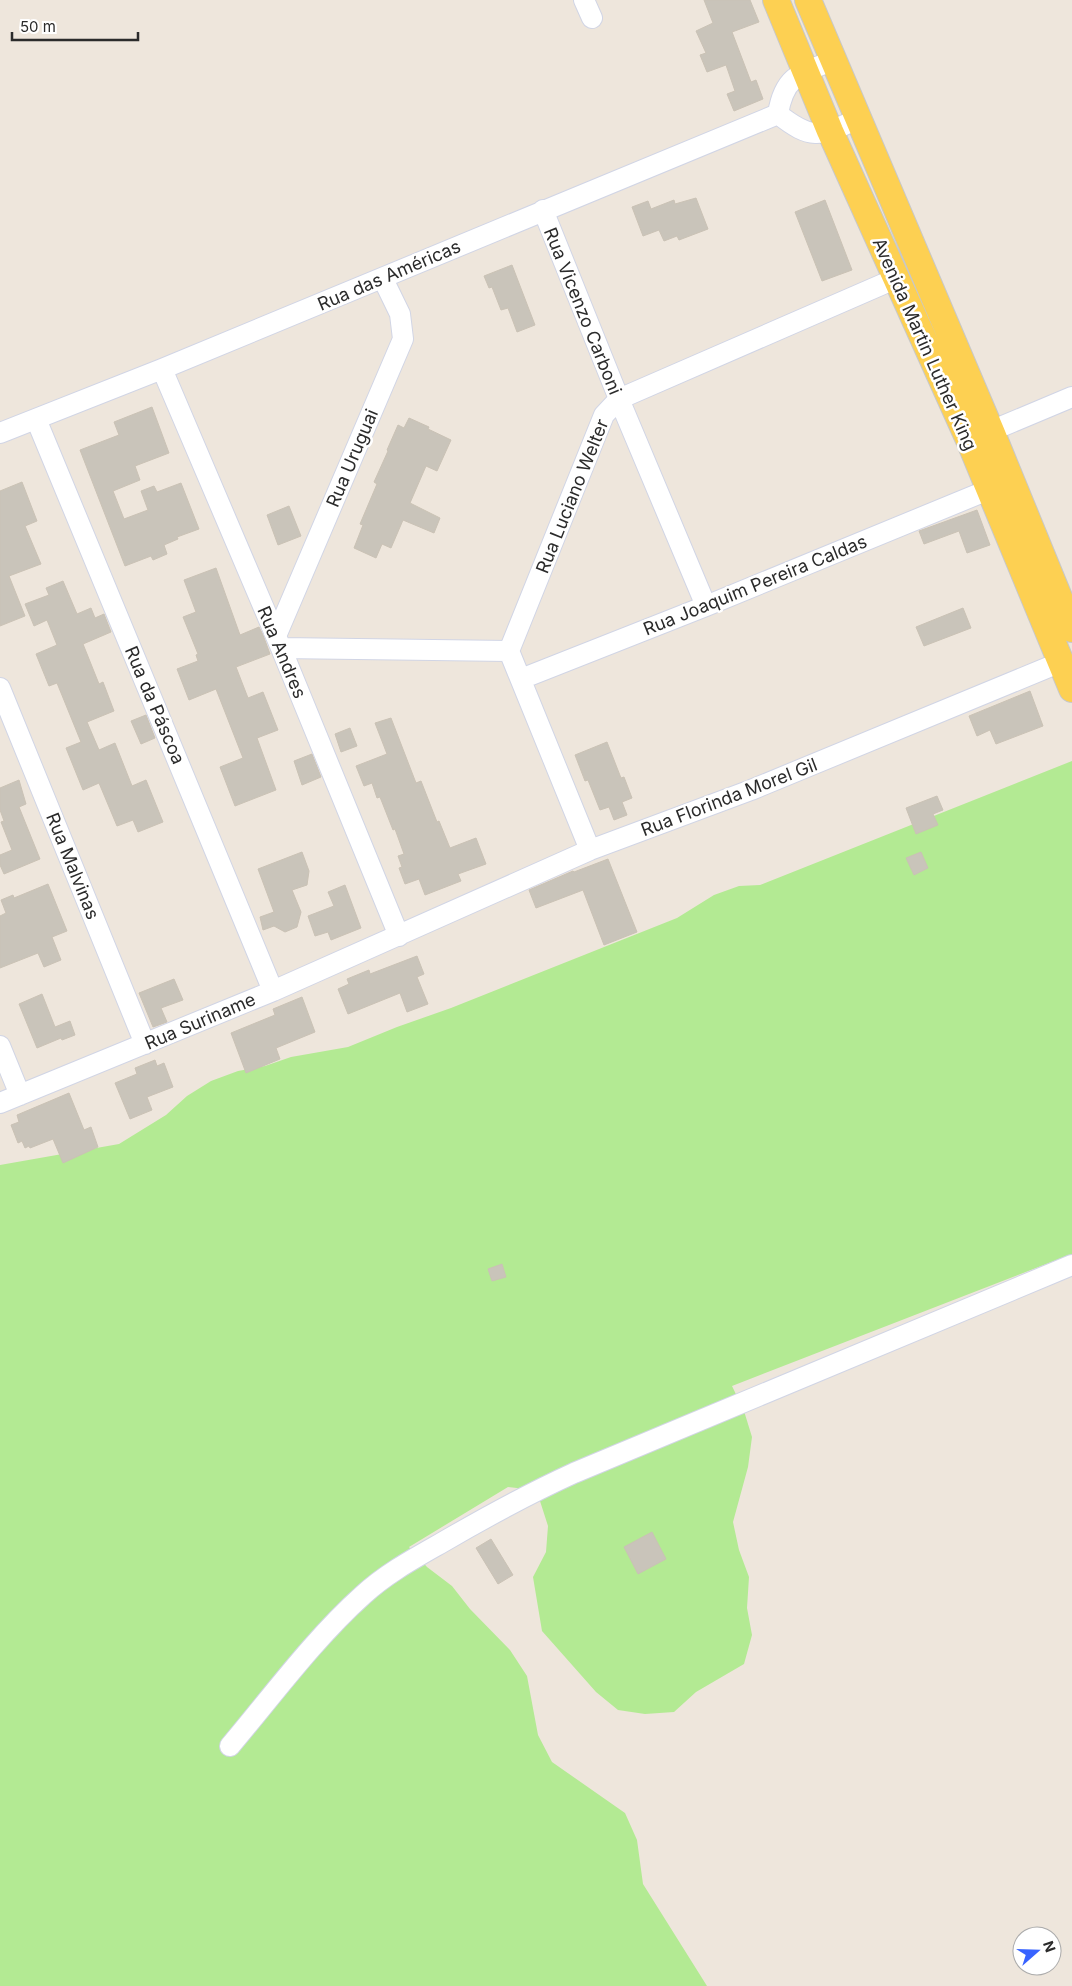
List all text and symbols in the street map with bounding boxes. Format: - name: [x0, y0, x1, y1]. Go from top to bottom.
- scale bar: [12, 10, 139, 42]
- text: 50 m: [20, 17, 56, 36]
- street label: Rua Vicenzo Carboni: [540, 224, 626, 398]
- street label: Rua das Américas: [314, 235, 464, 315]
- street label: Avenida Martin Luther King: [869, 235, 981, 453]
- street label: Rua Uruguai: [322, 406, 382, 510]
- street label: Rua Luciano Welter: [531, 416, 613, 576]
- street label: Rua Joaquim Pereira Caldas: [640, 530, 870, 640]
- street label: Rua Andres: [253, 603, 311, 701]
- street label: Rua da Páscoa: [121, 643, 189, 767]
- street label: Rua Florinda Morel Gil: [638, 754, 820, 840]
- street label: Rua Malvinas: [42, 810, 104, 922]
- street label: Rua Suriname: [142, 988, 258, 1054]
- north arrow: [1012, 1926, 1062, 1976]
- text: N: [1040, 1938, 1059, 1954]

